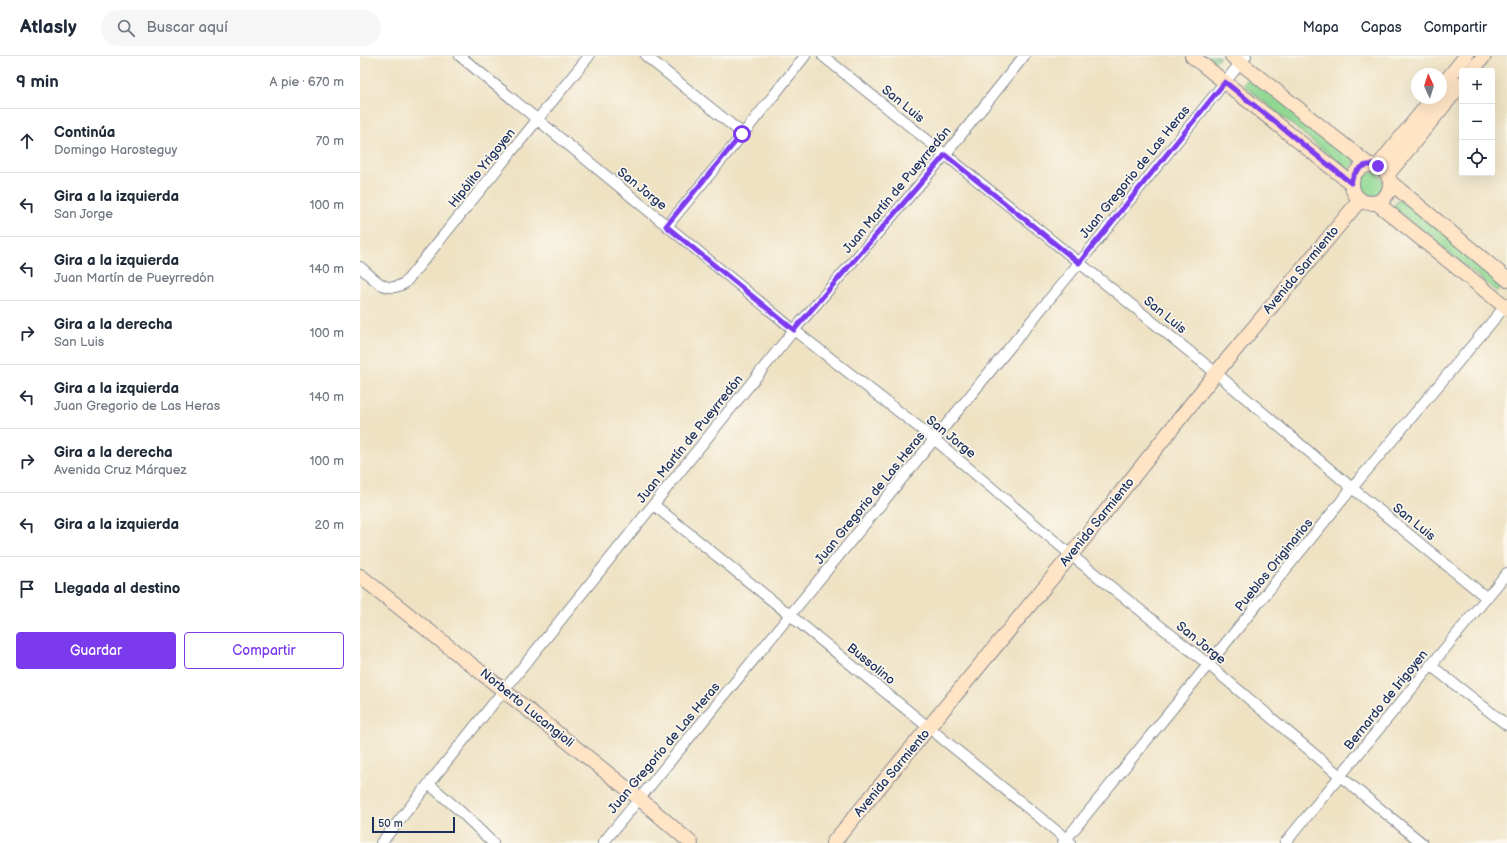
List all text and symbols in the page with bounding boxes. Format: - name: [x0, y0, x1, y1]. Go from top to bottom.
- search box: [101, 10, 381, 46]
- text: Atlasly: [20, 16, 77, 39]
- icon: search: [115, 17, 137, 39]
- text: Buscar aquí: [147, 18, 228, 37]
- text: Mapa: [1303, 19, 1339, 36]
- text: Capas: [1361, 19, 1402, 36]
- text: Compartir: [1424, 19, 1487, 36]
- north arrow: [1411, 68, 1447, 104]
- map controls: [1459, 68, 1495, 176]
- button: +: [1459, 68, 1495, 104]
- text: 9 min: [16, 72, 59, 92]
- text: A pie · 670 m: [270, 74, 344, 90]
- street label: San Luis: [878, 82, 928, 126]
- street label: Juan Gregorio de Las Heras: [1077, 102, 1194, 242]
- button: −: [1459, 104, 1495, 140]
- text: Continúa: [54, 123, 115, 142]
- street label: Juan Martín de Pueyrredón: [839, 124, 955, 256]
- street label: Hipólito Yrigoyen: [445, 125, 519, 211]
- route start: [733, 125, 751, 143]
- icon: ahead: [16, 130, 38, 152]
- text: 70 m: [316, 133, 344, 149]
- button: locate: [1459, 140, 1495, 176]
- text: Domingo Harosteguy: [54, 142, 177, 158]
- route end: [1369, 157, 1387, 175]
- street label: San Jorge: [614, 164, 670, 214]
- text: Gira a la izquierda: [54, 187, 179, 206]
- icon: left: [16, 194, 38, 216]
- text: 100 m: [309, 197, 344, 213]
- text: San Jorge: [54, 206, 113, 222]
- street label: Avenida Sarmiento: [1260, 223, 1342, 317]
- text: Gira a la izquierda: [54, 251, 179, 270]
- icon: left: [16, 258, 38, 280]
- text: 140 m: [309, 261, 344, 277]
- text: Juan Martín de Pueyrredón: [54, 270, 214, 286]
- street label: San Luis: [1140, 293, 1190, 337]
- text: Gira a la derecha: [54, 315, 173, 334]
- icon: right: [16, 322, 38, 344]
- text: 100 m: [309, 325, 344, 341]
- text: San Luis: [54, 334, 104, 350]
- street label: Juan Martín de Pueyrredón: [633, 372, 747, 506]
- text: Gira a la izquierda: [54, 379, 179, 398]
- icon: left: [16, 386, 38, 408]
- text: 140 m: [309, 389, 344, 405]
- text: Juan Gregorio de Las Heras: [54, 398, 220, 414]
- street label: San Jorge: [923, 412, 979, 462]
- street label: Juan Gregorio de Las Heras: [812, 428, 929, 568]
- text: Gira a la derecha: [54, 443, 173, 462]
- icon: right: [16, 450, 38, 472]
- text: 100 m: [309, 453, 344, 469]
- text: Avenida Cruz Márquez: [54, 462, 187, 478]
- street label: Avenida Sarmiento: [1056, 474, 1138, 570]
- street label: San Luis: [1389, 500, 1439, 544]
- icon: left: [16, 514, 38, 536]
- text: Gira a la izquierda: [54, 515, 179, 534]
- street label: Pueblos Originarios: [1232, 515, 1317, 615]
- text: 20 m: [314, 517, 344, 533]
- icon: arrive: [16, 578, 38, 600]
- text: Llegada al destino: [54, 579, 180, 598]
- street label: San Jorge: [1173, 618, 1229, 668]
- button: Guardar: [16, 632, 176, 669]
- button: Compartir: [184, 632, 344, 669]
- street label: Bussolino: [844, 640, 898, 688]
- street label: Bernardo de Irigoyen: [1341, 647, 1431, 753]
- street label: Norberto Lucangioli: [477, 665, 577, 751]
- street label: Juan Gregorio de Las Heras: [604, 679, 724, 817]
- street label: Avenida Sarmiento: [851, 726, 933, 820]
- scale bar: [372, 815, 455, 834]
- text: 50 m: [378, 817, 403, 830]

